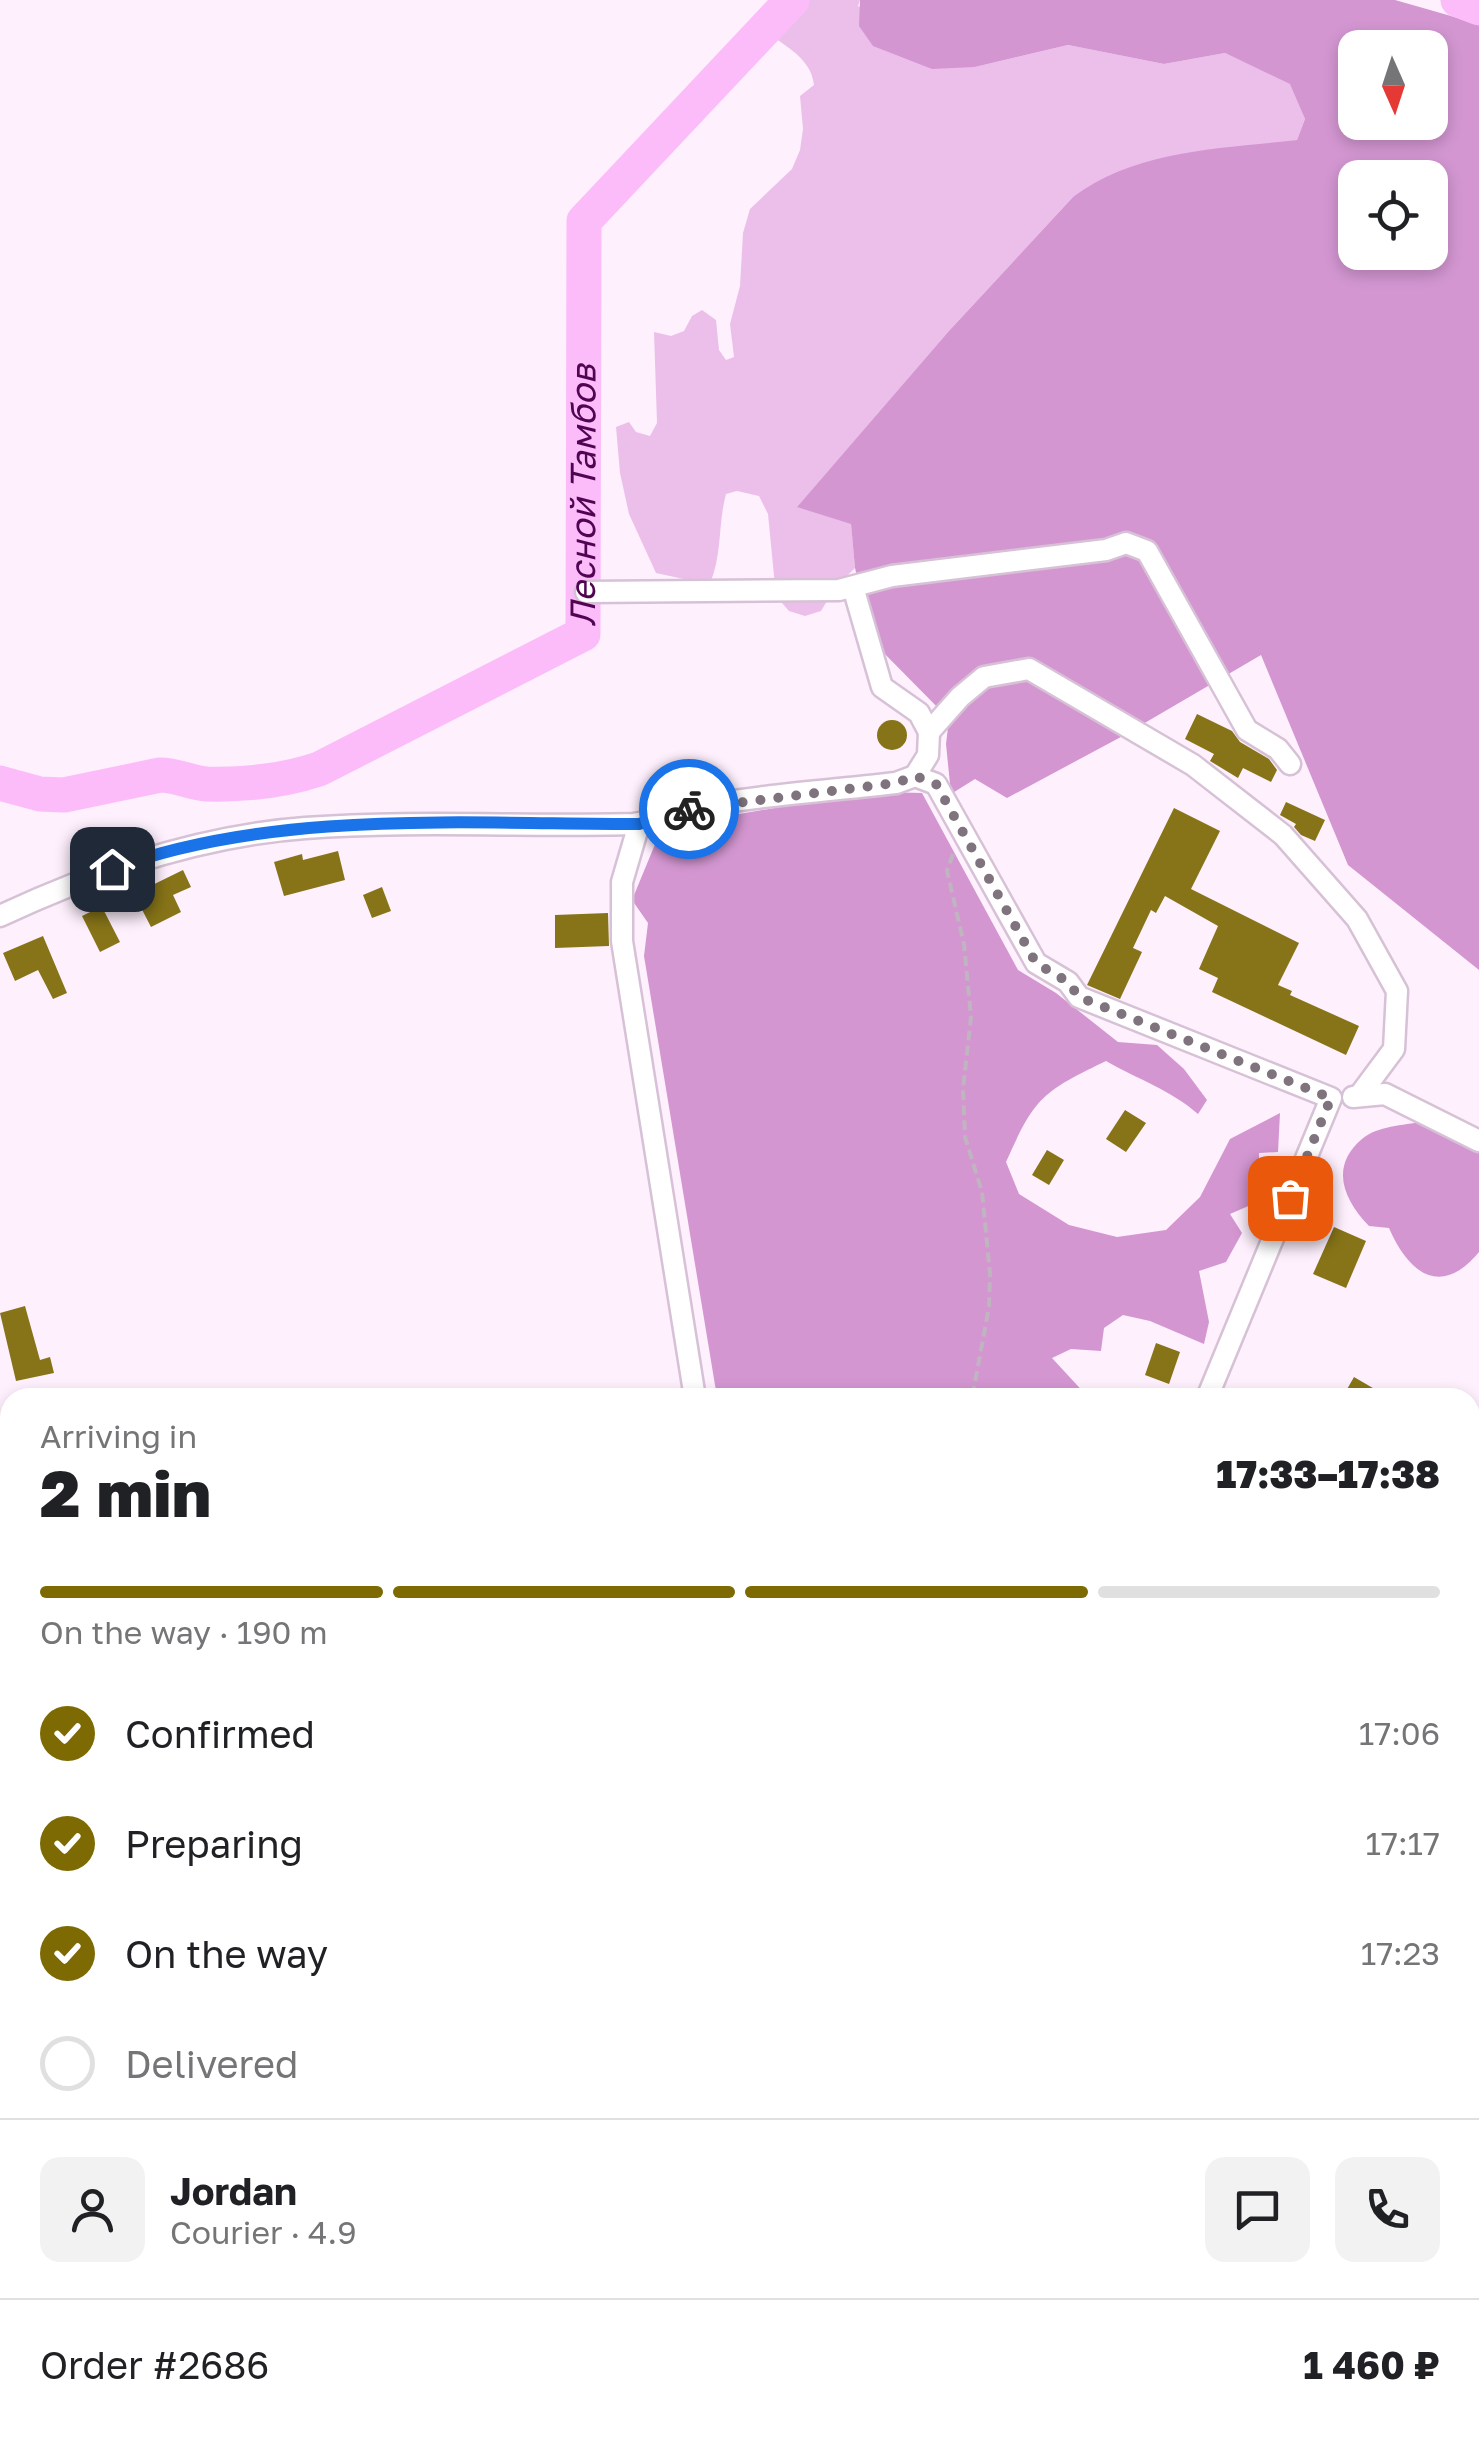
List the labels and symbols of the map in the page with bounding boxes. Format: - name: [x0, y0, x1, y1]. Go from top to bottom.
- north arrow: [1338, 30, 1448, 140]
- water label: Лесной Тамбов: [561, 362, 604, 627]
- courier: [639, 759, 739, 859]
- pin: [70, 827, 155, 912]
- pin: [1248, 1156, 1333, 1241]

